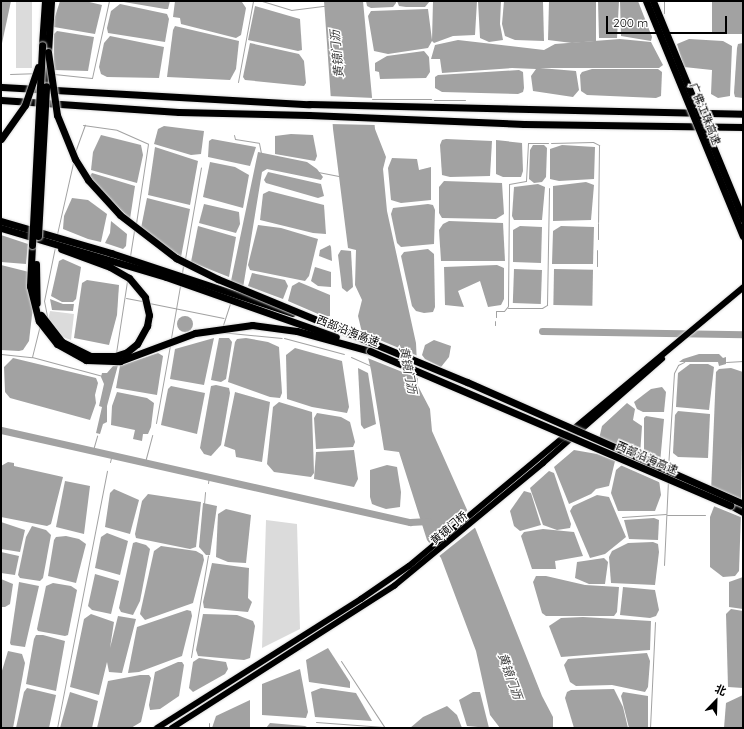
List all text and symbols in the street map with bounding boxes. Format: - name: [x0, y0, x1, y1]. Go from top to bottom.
- scale bar: [608, 8, 729, 34]
- text: 200 m: [613, 15, 648, 30]
- water label: 黄镜门沥: [328, 29, 346, 79]
- street label: 广佛江珠高速: [687, 81, 723, 147]
- street label: 西部沿海高速: [315, 313, 381, 349]
- water label: 黄镜门沥: [396, 345, 420, 395]
- street label: 西部沿海高速: [614, 439, 680, 477]
- street label: 黄镜门桥: [428, 509, 470, 547]
- water label: 黄镜门沥: [495, 651, 525, 701]
- north arrow: [696, 681, 736, 721]
- text: 北: [713, 681, 728, 699]

